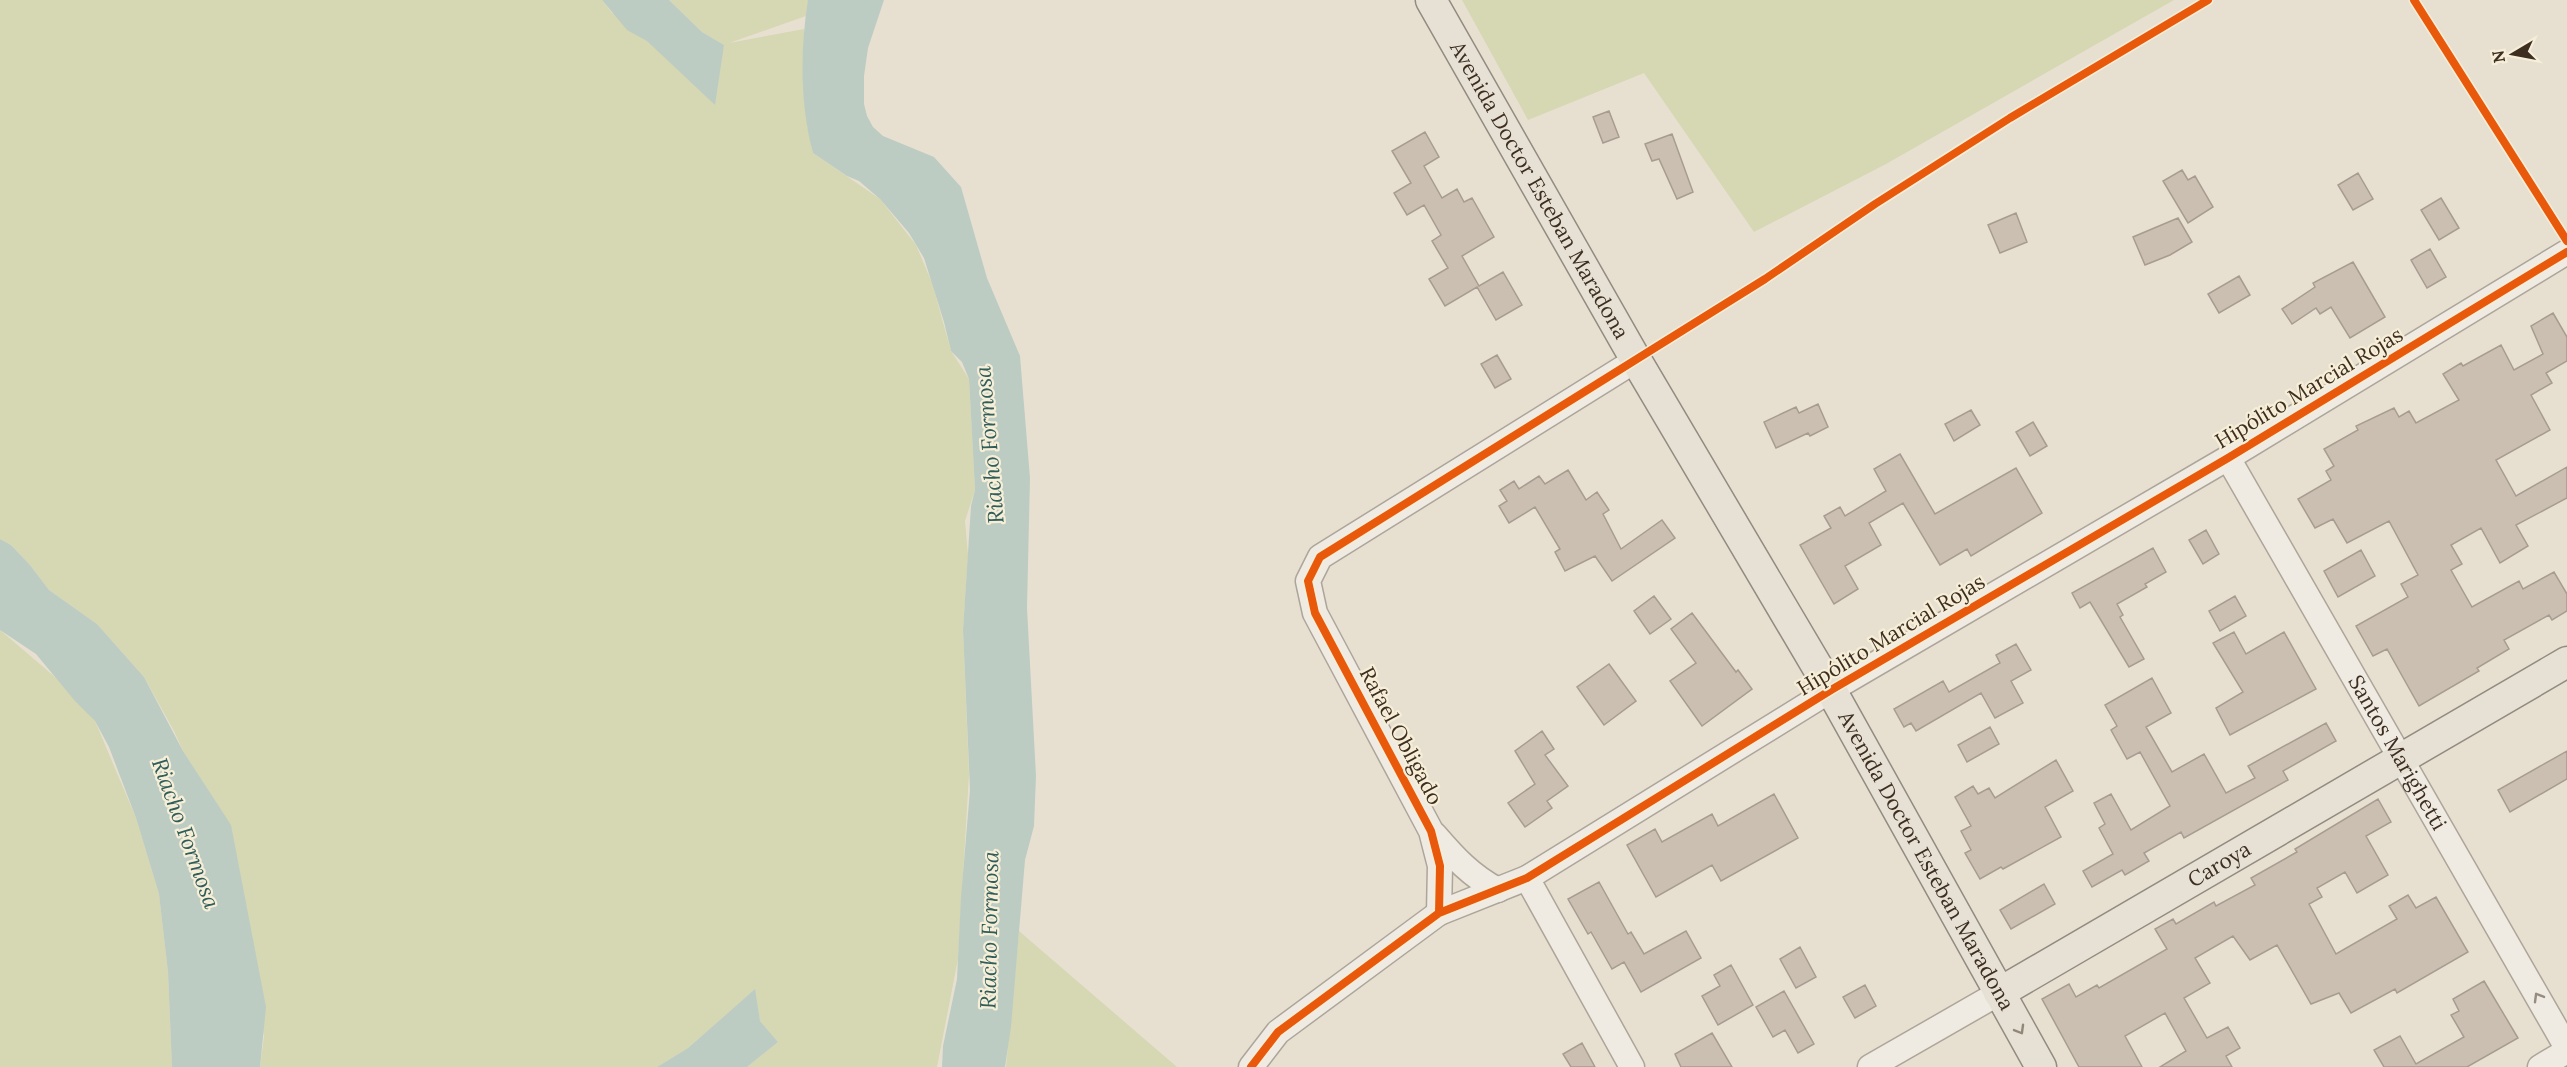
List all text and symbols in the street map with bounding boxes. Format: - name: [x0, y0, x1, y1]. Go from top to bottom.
- north arrow: [2483, 24, 2543, 84]
- street label: Avenida Doctor Esteban Maradona: [1444, 35, 1635, 344]
- text: N: [2487, 49, 2509, 64]
- street label: Hipólito Marcial Rojas: [2210, 321, 2408, 454]
- water label: Riacho Formosa: [968, 364, 1010, 525]
- street label: Hipólito Marcial Rojas: [1792, 568, 1990, 701]
- street label: Rafael Obligado: [1354, 662, 1449, 809]
- street label: Santos Marighetti: [2343, 670, 2453, 835]
- street label: Avenida Doctor Esteban Maradona: [1832, 705, 2021, 1015]
- water label: Riacho Formosa: [146, 754, 227, 913]
- street label: Caroya: [2183, 835, 2256, 893]
- water label: Riacho Formosa: [974, 850, 1004, 1009]
- one-way arrow: [2534, 993, 2545, 1004]
- one-way arrow: [2013, 1024, 2024, 1034]

